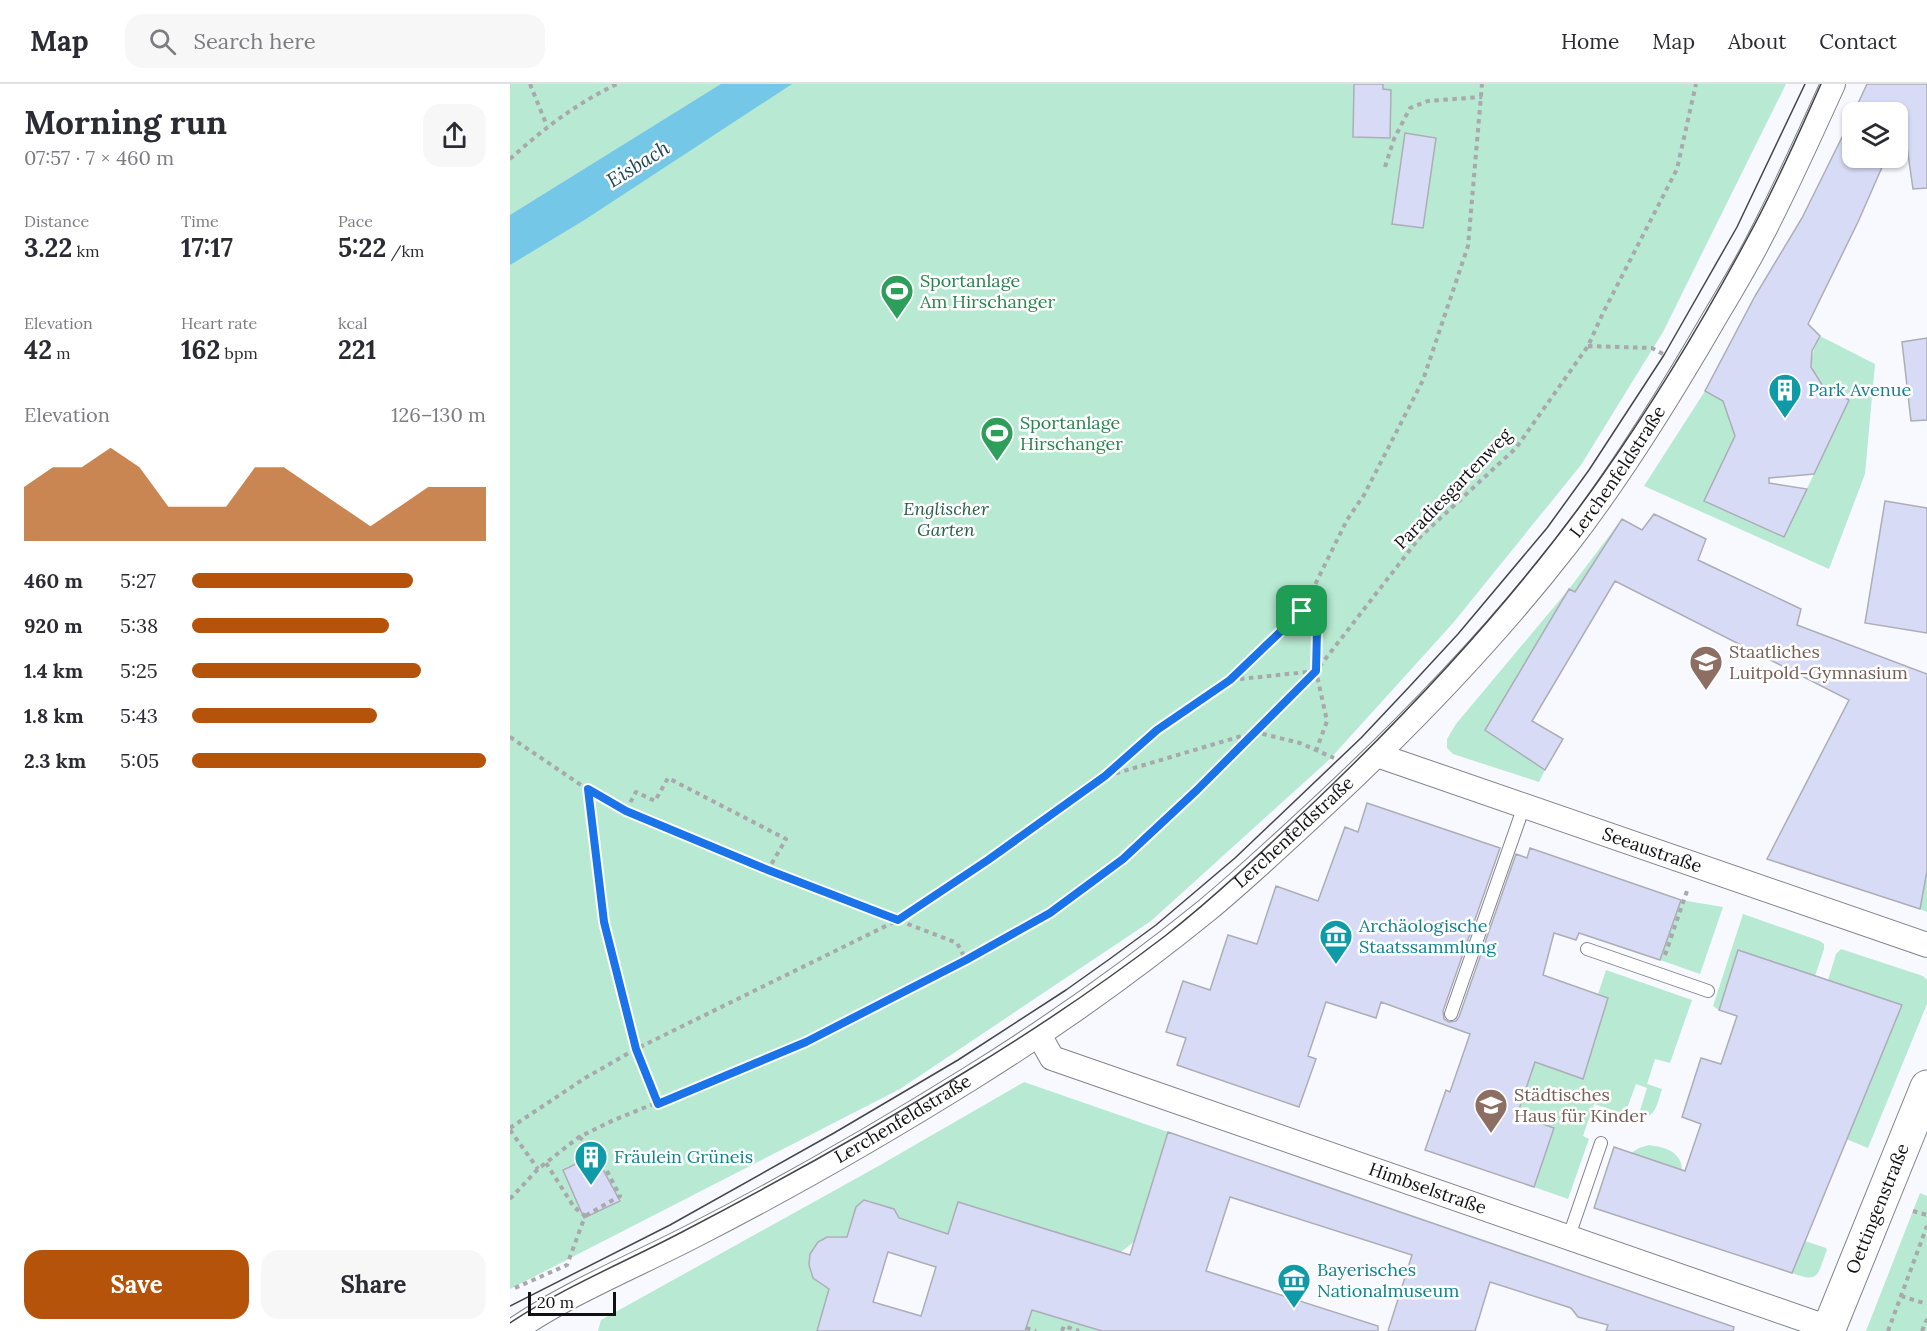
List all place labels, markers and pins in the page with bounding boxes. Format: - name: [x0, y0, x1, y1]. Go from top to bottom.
- place label: Sportanlage Am Hirschanger: [919, 269, 1055, 313]
- sports icon: Sportanlage Am Hirschanger: [879, 273, 915, 320]
- building icon: Park Avenue: [1767, 372, 1803, 419]
- place label: Park Avenue: [1808, 378, 1912, 401]
- place label: Sportanlage Hirschanger: [1020, 411, 1123, 455]
- sports icon: Sportanlage Hirschanger: [979, 415, 1015, 462]
- pin: [1276, 585, 1327, 636]
- place label: Staatliches Luitpold-Gymnasium: [1729, 640, 1908, 684]
- school or university icon: Staatliches Luitpold-Gymnasium: [1688, 644, 1724, 691]
- place label: Archäologische Staatssammlung: [1358, 914, 1497, 958]
- museum icon: Archäologische Staatssammlung: [1318, 918, 1354, 965]
- place label: Städtisches Haus für Kinder: [1514, 1083, 1647, 1127]
- school or university icon: Städtisches Haus für Kinder: [1473, 1087, 1509, 1134]
- building icon: Fräulein Grüneis: [573, 1139, 609, 1186]
- place label: Fräulein Grüneis: [614, 1145, 753, 1168]
- place label: Bayerisches Nationalmuseum: [1317, 1258, 1459, 1302]
- museum icon: Bayerisches Nationalmuseum: [1276, 1262, 1312, 1309]

